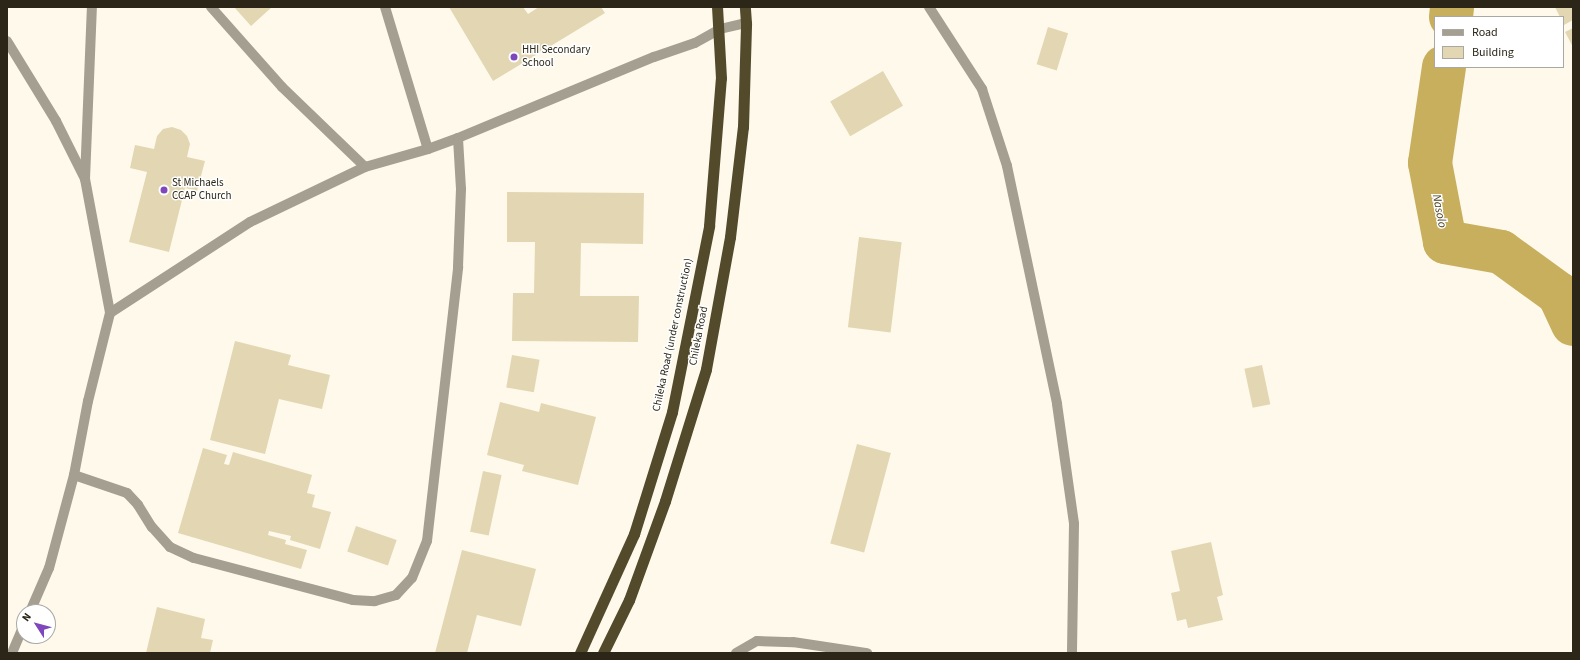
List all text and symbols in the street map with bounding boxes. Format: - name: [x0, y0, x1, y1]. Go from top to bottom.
- legend: [1434, 16, 1564, 68]
- text: Road: [1472, 24, 1498, 41]
- place label: HHI Secondary School: [522, 44, 590, 70]
- text: Building: [1472, 44, 1514, 61]
- marker: HHI Secondary School: [509, 52, 519, 62]
- place label: St Michaels CCAP Church: [172, 177, 232, 203]
- marker: St Michaels CCAP Church: [159, 185, 169, 195]
- water label: Nasolo: [1429, 193, 1449, 229]
- street label: Chileka Road (under construction): [650, 257, 696, 413]
- street label: Chileka Road: [687, 305, 711, 367]
- north arrow: [16, 604, 56, 644]
- text: N: [18, 610, 35, 625]

